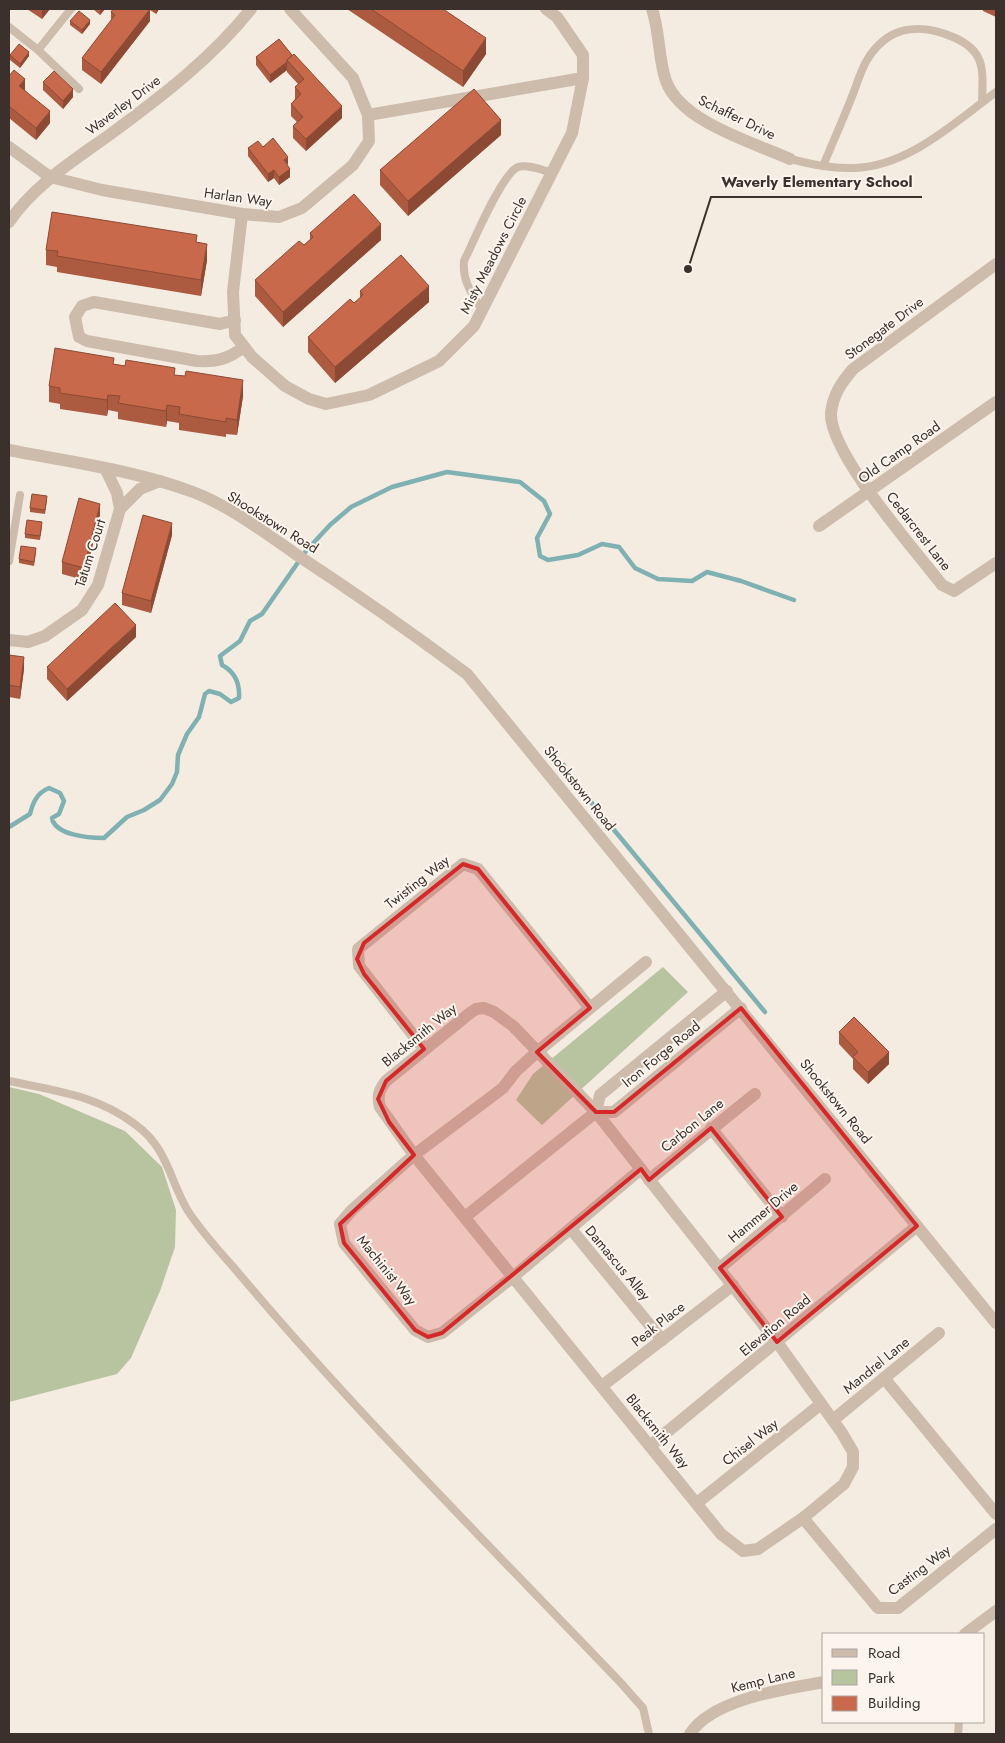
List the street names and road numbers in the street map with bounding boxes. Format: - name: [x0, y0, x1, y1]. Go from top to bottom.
- street label: Waverley Drive: [82, 70, 164, 140]
- street label: Schaffer Drive: [695, 90, 779, 144]
- street label: Harlan Way: [203, 182, 274, 212]
- street label: Misty Meadows Circle: [455, 193, 531, 317]
- street label: Stonegate Drive: [841, 292, 927, 364]
- street label: Old Camp Road: [854, 416, 944, 488]
- street label: Shookstown Road: [224, 486, 322, 558]
- street label: Cedarcrest Lane: [882, 487, 956, 575]
- street label: Tatum Court: [70, 516, 111, 590]
- street label: Shookstown Road: [539, 741, 621, 835]
- street label: Twisting Way: [381, 850, 454, 913]
- street label: Blacksmith Way: [377, 998, 461, 1071]
- street label: Iron Forge Road: [618, 1016, 704, 1092]
- street label: Shookstown Road: [795, 1054, 877, 1148]
- street label: Carbon Lane: [656, 1093, 728, 1157]
- street label: Hammer Drive: [724, 1177, 802, 1247]
- street label: Damascus Alley: [581, 1221, 656, 1305]
- street label: Machinist Way: [352, 1231, 422, 1310]
- street label: Elevation Road: [735, 1289, 815, 1361]
- street label: Peak Place: [627, 1297, 689, 1351]
- street label: Mandrel Lane: [839, 1332, 913, 1398]
- street label: Blacksmith Way: [622, 1389, 695, 1473]
- street label: Chisel Way: [718, 1413, 783, 1470]
- street label: Casting Way: [884, 1539, 955, 1600]
- street label: Kemp Lane: [729, 1662, 797, 1698]

